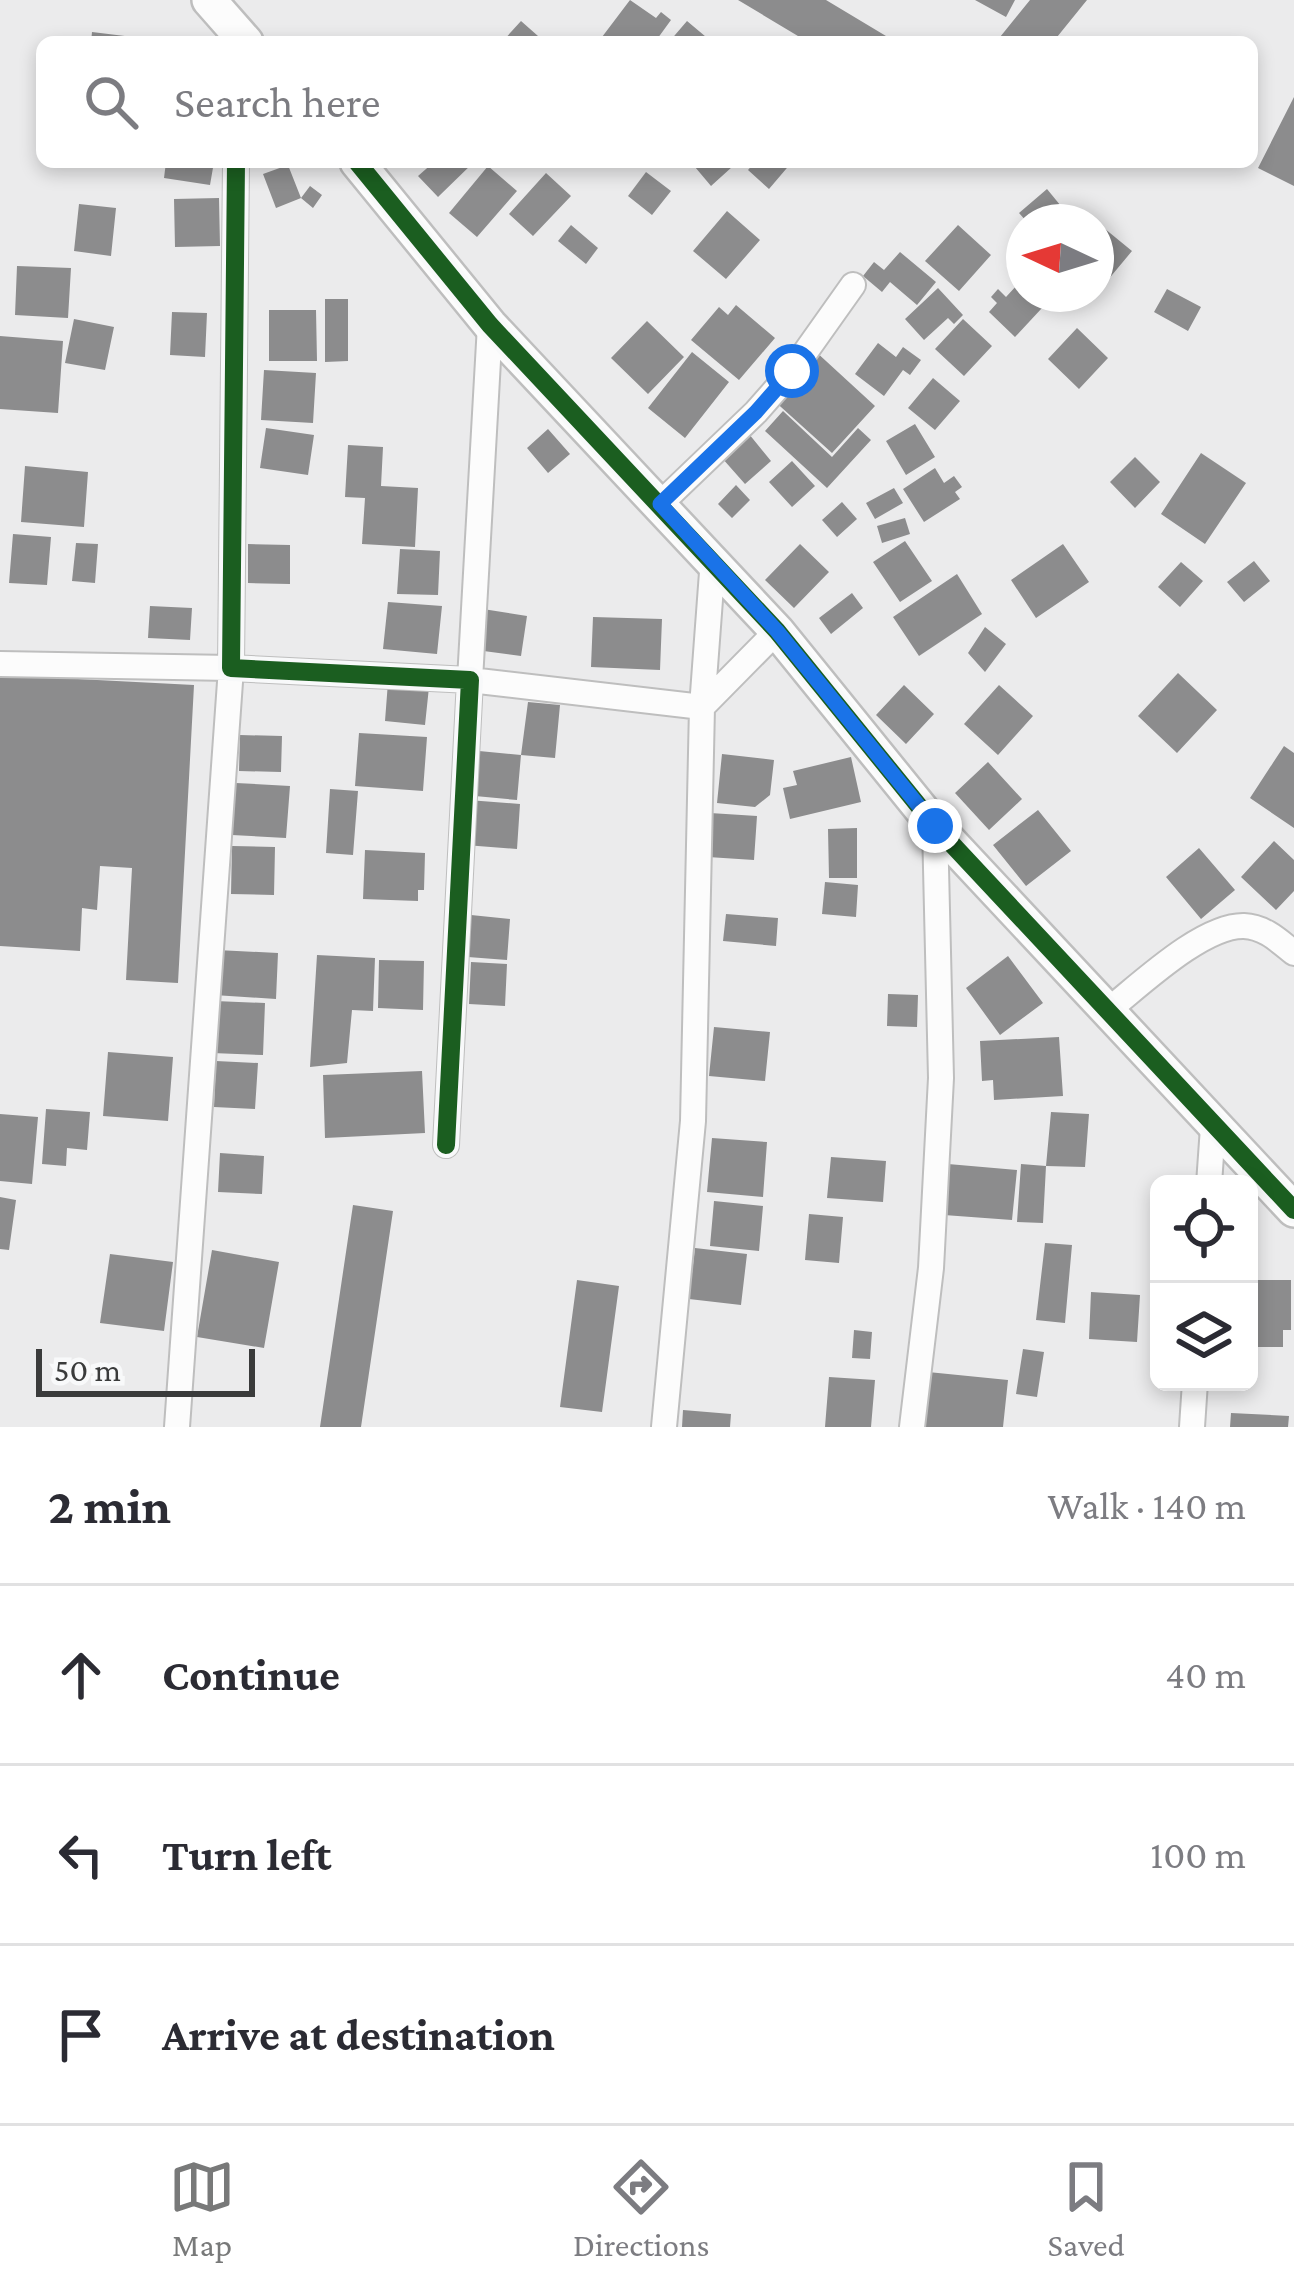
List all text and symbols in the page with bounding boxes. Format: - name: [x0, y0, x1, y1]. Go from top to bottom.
- search box: [36, 36, 1258, 168]
- icon: search: [78, 69, 144, 135]
- text: Search here: [174, 77, 381, 127]
- north arrow: [1006, 204, 1114, 312]
- route start: [765, 344, 819, 398]
- route end: [908, 799, 962, 853]
- map controls: [1150, 1175, 1258, 1391]
- button: locate: [1150, 1175, 1258, 1283]
- button: layers: [1150, 1283, 1258, 1391]
- scale bar: [36, 1343, 255, 1396]
- text: 50 m: [54, 1351, 121, 1388]
- text: 2 min: [48, 1477, 171, 1534]
- text: Walk · 140 m: [1047, 1484, 1246, 1527]
- icon: ahead: [48, 1642, 114, 1708]
- text: Continue: [162, 1650, 340, 1700]
- text: 40 m: [1165, 1653, 1246, 1696]
- icon: left: [48, 1822, 114, 1888]
- text: Turn left: [162, 1830, 331, 1880]
- text: 100 m: [1150, 1833, 1246, 1876]
- icon: arrive: [48, 2002, 114, 2068]
- text: Arrive at destination: [162, 2010, 555, 2060]
- tab: Map: [169, 2154, 235, 2263]
- tab: Directions: [573, 2154, 710, 2263]
- tab: Saved: [1048, 2154, 1125, 2263]

